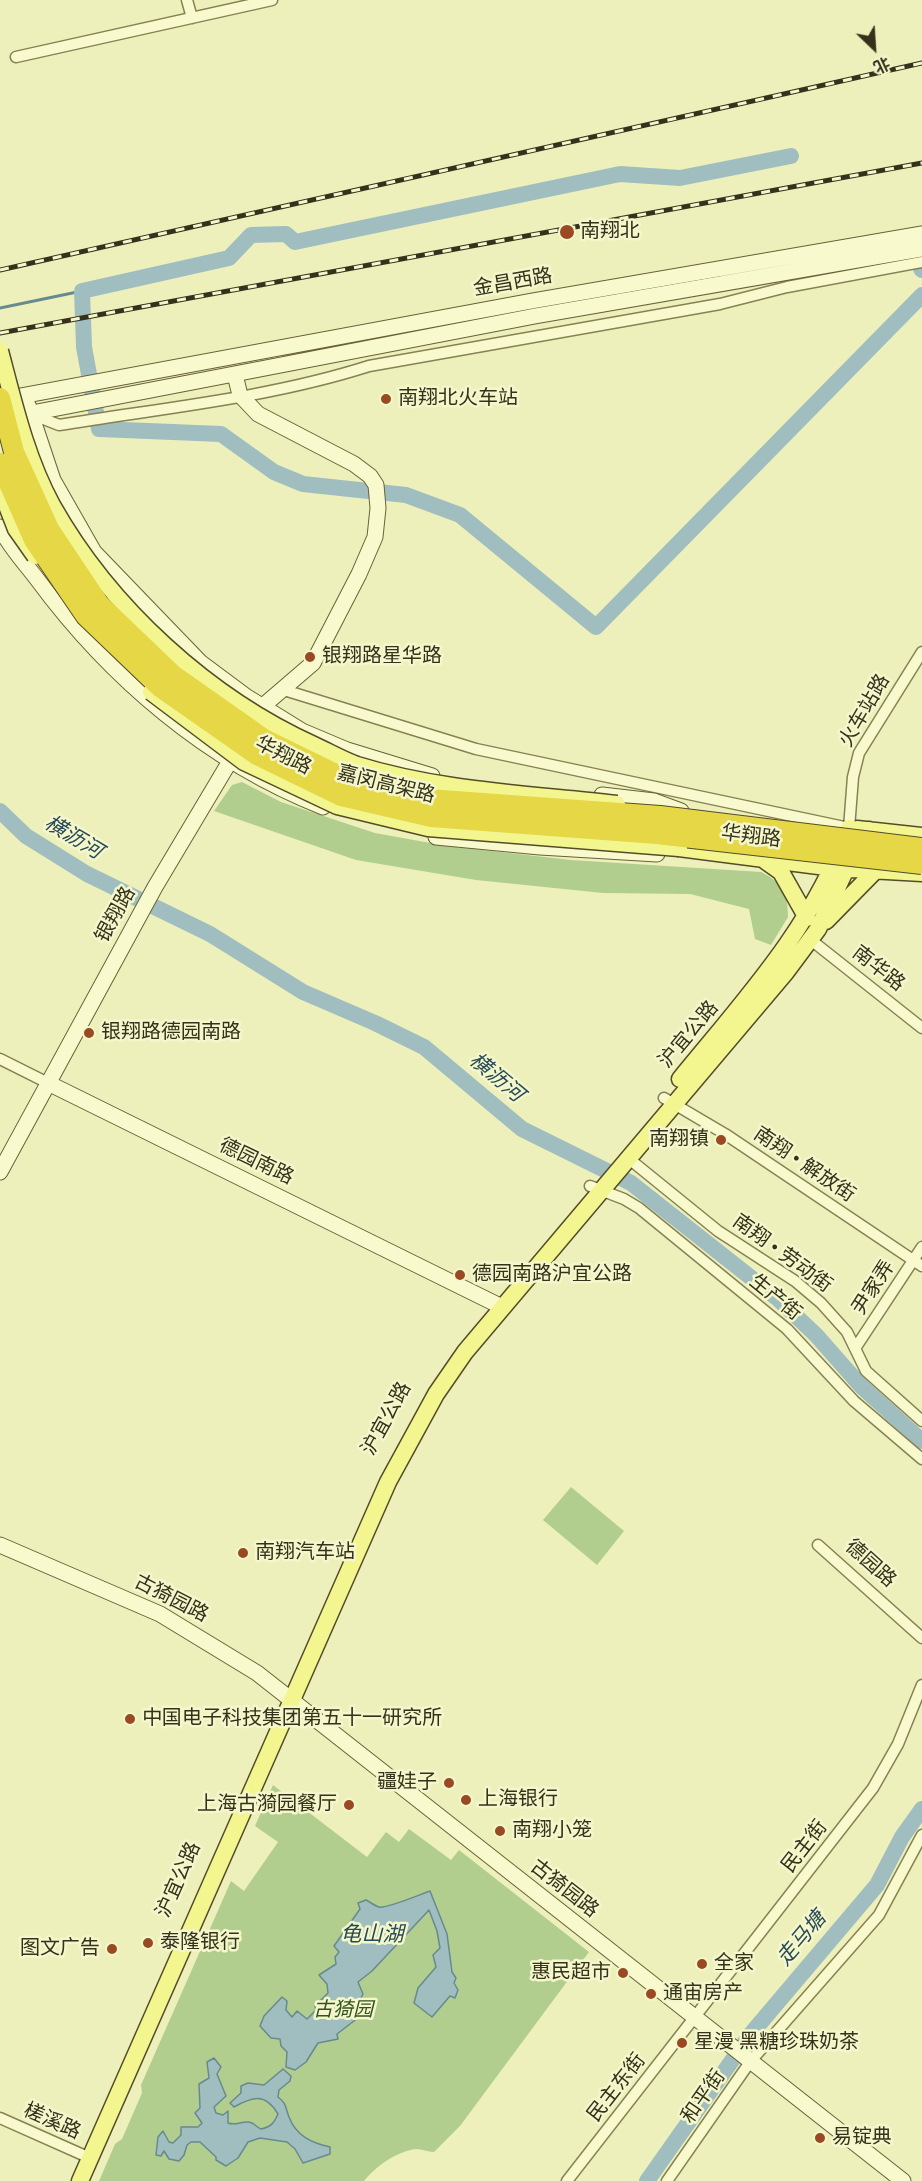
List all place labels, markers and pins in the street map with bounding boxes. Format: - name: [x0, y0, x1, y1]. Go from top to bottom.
- place label: 南翔北: [580, 220, 640, 244]
- marker: 南翔北: [558, 223, 576, 241]
- place label: 南翔北火车站: [398, 387, 518, 411]
- marker: 南翔北火车站: [379, 392, 393, 406]
- place label: 银翔路星华路: [322, 645, 442, 669]
- marker: 银翔路星华路: [303, 650, 317, 664]
- place label: 银翔路德园南路: [101, 1021, 241, 1045]
- marker: 银翔路德园南路: [82, 1026, 96, 1040]
- place label: 南翔镇: [649, 1128, 709, 1152]
- marker: 南翔镇: [714, 1133, 728, 1147]
- place label: 德园南路沪宜公路: [472, 1263, 632, 1287]
- marker: 德园南路沪宜公路: [453, 1268, 467, 1282]
- place label: 南翔汽车站: [255, 1541, 355, 1565]
- marker: 南翔汽车站: [236, 1546, 250, 1560]
- place label: 中国电子科技集团第五十一研究所: [142, 1707, 442, 1731]
- marker: 中国电子科技集团第五十一研究所: [123, 1712, 137, 1726]
- place label: 疆娃子: [377, 1771, 437, 1795]
- marker: 疆娃子: [442, 1776, 456, 1790]
- place label: 上海银行: [478, 1788, 558, 1812]
- place label: 上海古漪园餐厅: [197, 1793, 337, 1817]
- marker: 上海银行: [459, 1793, 473, 1807]
- marker: 上海古漪园餐厅: [342, 1798, 356, 1812]
- place label: 南翔小笼: [512, 1819, 592, 1843]
- marker: 南翔小笼: [493, 1824, 507, 1838]
- place label: 泰隆银行: [160, 1931, 240, 1955]
- marker: 泰隆银行: [141, 1936, 155, 1950]
- place label: 图文广告: [20, 1937, 100, 1961]
- marker: 图文广告: [105, 1942, 119, 1956]
- place label: 全家: [714, 1952, 754, 1976]
- marker: 全家: [695, 1957, 709, 1971]
- place label: 惠民超市: [531, 1961, 611, 1985]
- marker: 惠民超市: [616, 1966, 630, 1980]
- place label: 通宙房产: [663, 1982, 743, 2006]
- marker: 通宙房产: [644, 1987, 658, 2001]
- place label: 星漫 黑糖珍珠奶茶: [694, 2031, 859, 2055]
- marker: 星漫 黑糖珍珠奶茶: [675, 2036, 689, 2050]
- place label: 易锭典: [832, 2126, 892, 2150]
- marker: 易锭典: [813, 2131, 827, 2145]

